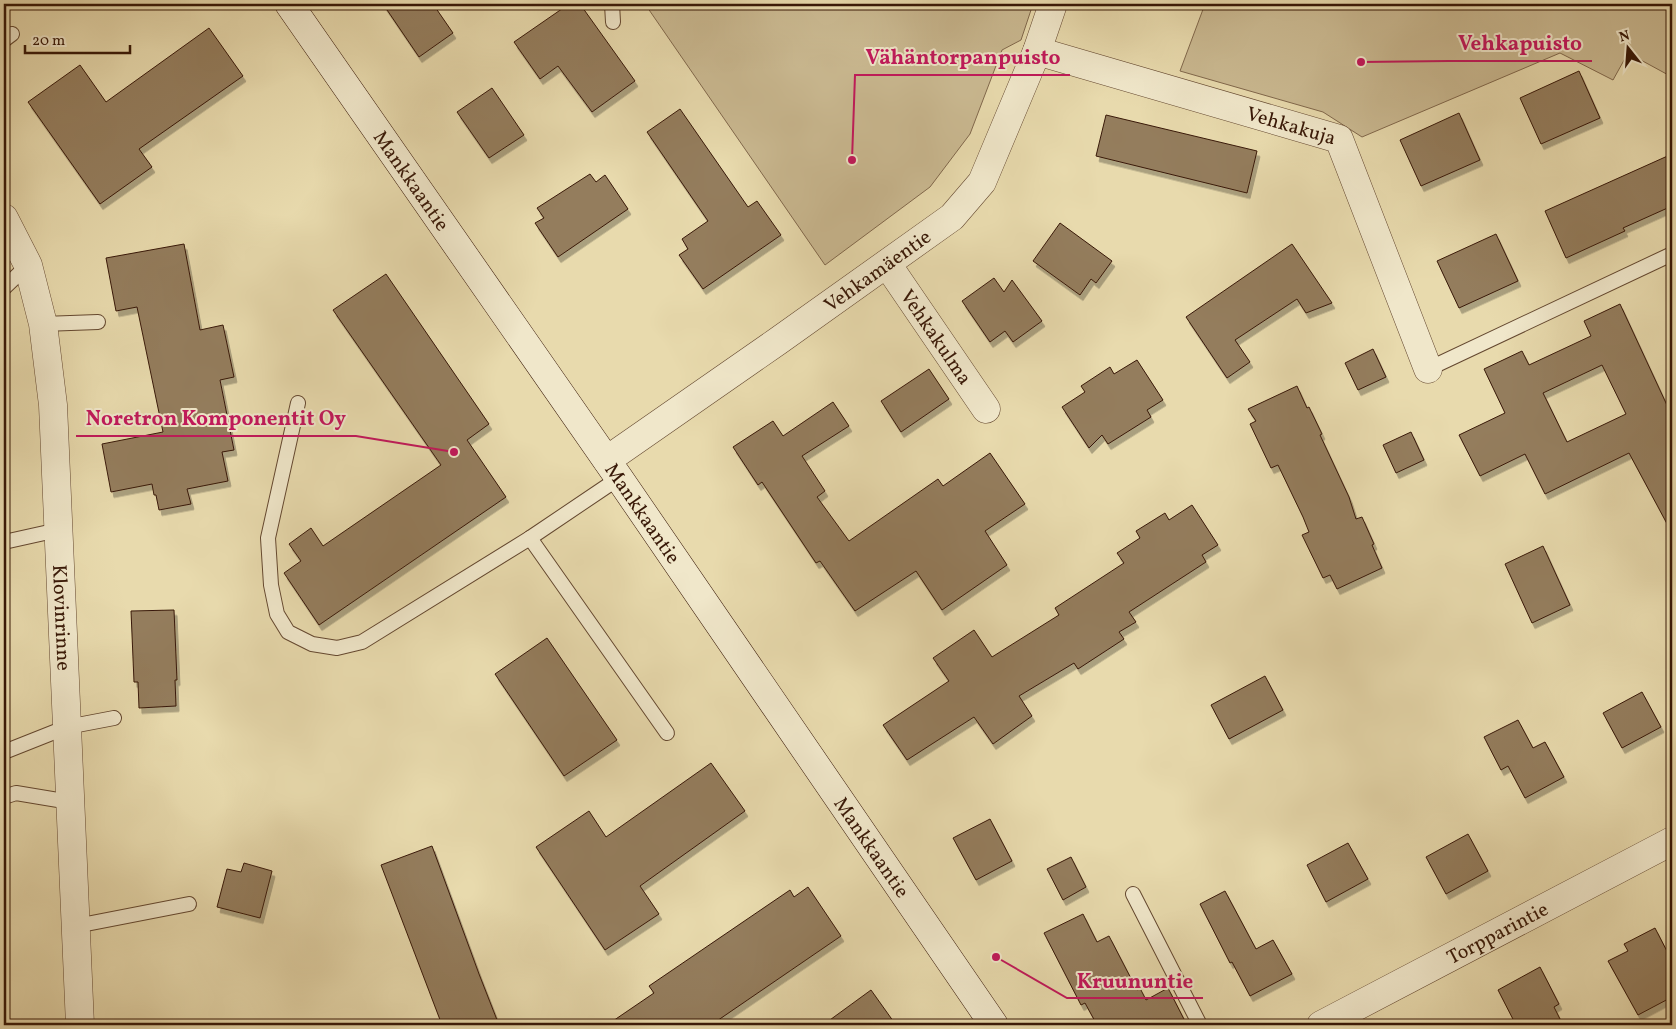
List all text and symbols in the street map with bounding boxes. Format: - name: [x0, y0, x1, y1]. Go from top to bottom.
- scale bar: [25, 22, 130, 54]
- north arrow: [1604, 22, 1654, 72]
- callout: Vehkapuisto: [1448, 25, 1592, 61]
- text: N: [1617, 26, 1632, 48]
- text: Vehkapuisto: [1458, 30, 1582, 59]
- text: 20 m: [32, 31, 65, 52]
- callout: Vähäntorpanpuisto: [855, 39, 1070, 75]
- text: Vähäntorpanpuisto: [866, 44, 1060, 73]
- street label: Vehkakuja: [1243, 101, 1339, 153]
- street label: Mankkaantie: [365, 126, 455, 238]
- street label: Vehkamäentie: [819, 224, 938, 320]
- street label: Vehkakulma: [892, 285, 978, 391]
- callout: Noretron Komponentit Oy: [76, 400, 356, 436]
- text: Noretron Komponentit Oy: [86, 405, 346, 434]
- street label: Mankkaantie: [597, 458, 686, 570]
- street label: Klovinrinne: [44, 564, 77, 671]
- street label: Mankkaantie: [826, 792, 915, 904]
- street label: Torpparintie: [1442, 896, 1554, 973]
- callout: Kruununtie: [1067, 962, 1203, 998]
- text: Kruununtie: [1077, 968, 1193, 997]

